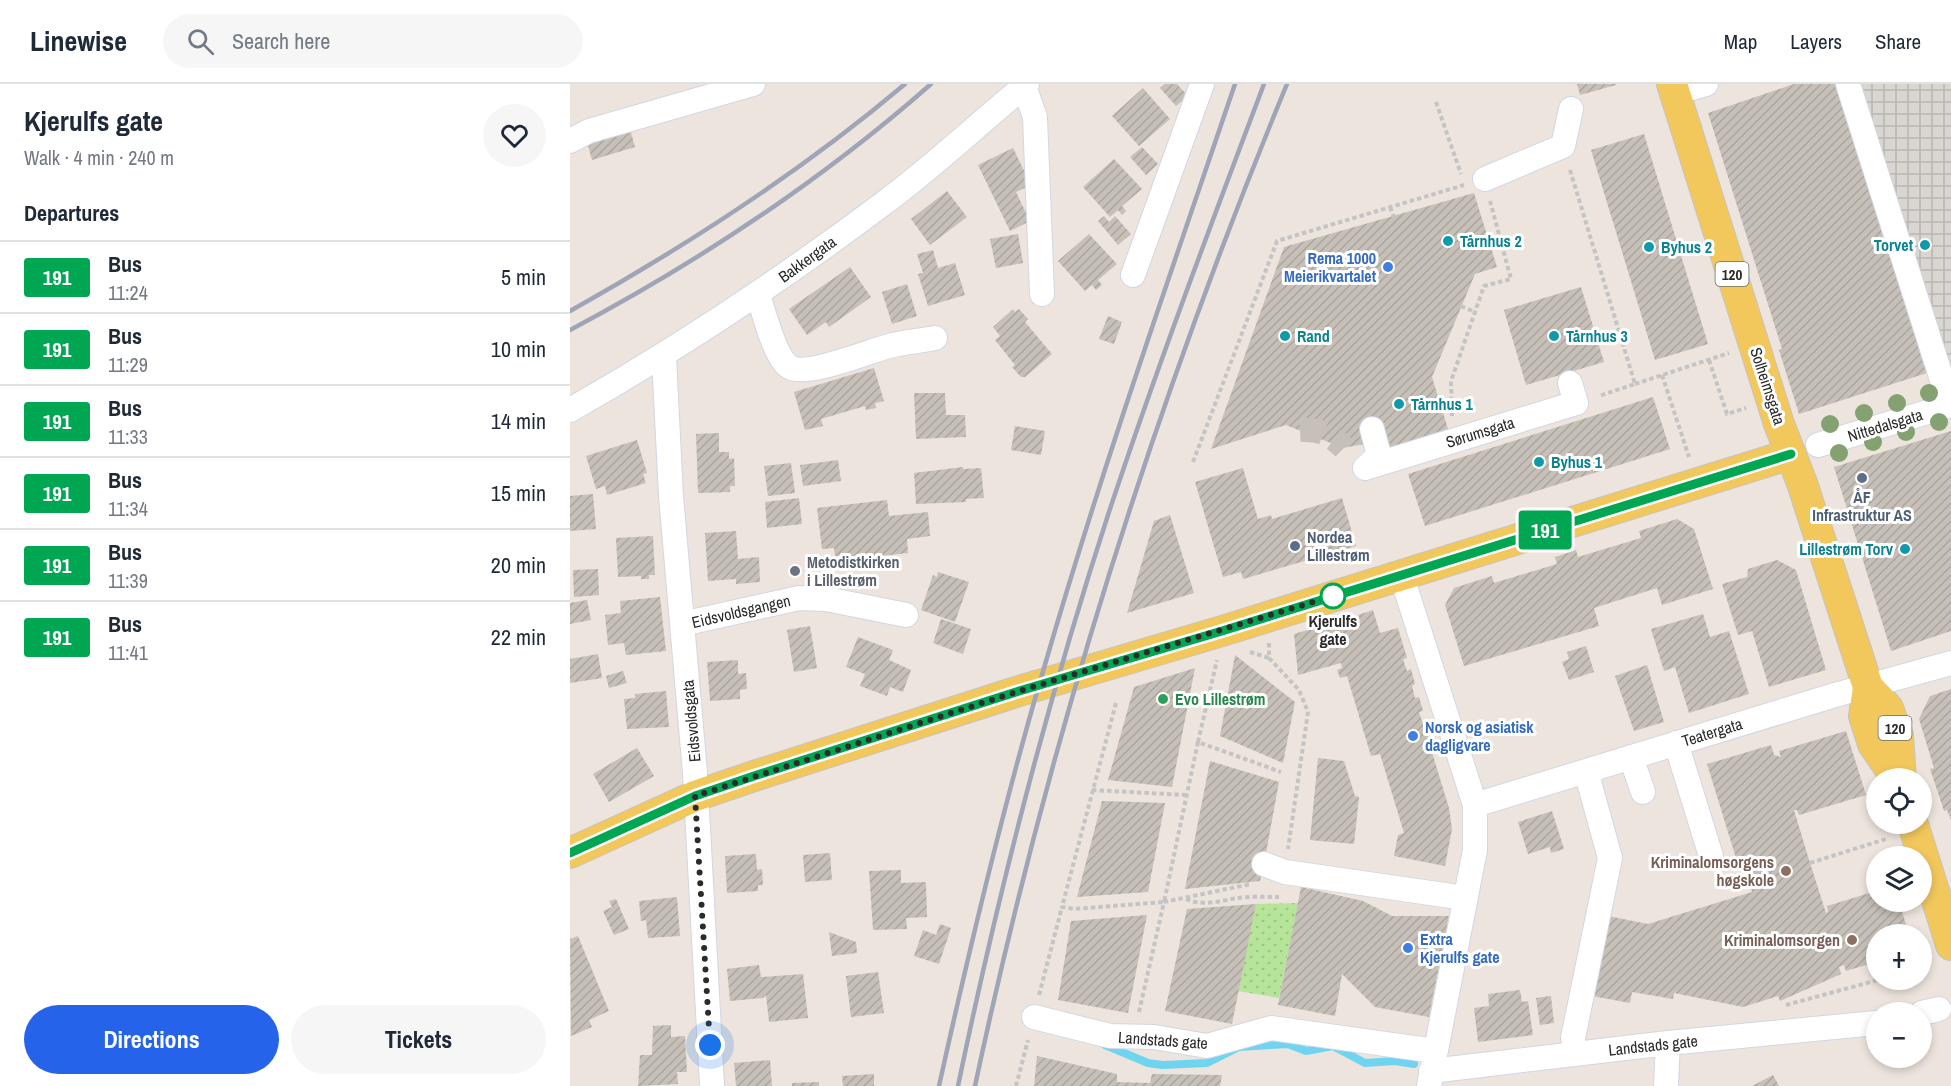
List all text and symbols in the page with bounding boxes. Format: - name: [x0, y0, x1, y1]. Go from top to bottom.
- search box: [163, 14, 583, 68]
- text: Linewise: [30, 22, 127, 60]
- icon: search: [184, 25, 217, 58]
- text: Search here: [232, 26, 330, 56]
- text: Map: [1724, 27, 1757, 56]
- text: Layers: [1790, 27, 1842, 56]
- text: Share: [1875, 27, 1921, 56]
- text: Kjerulfs gate: [24, 102, 163, 140]
- button: heart: [483, 104, 546, 167]
- text: Walk · 4 min · 240 m: [24, 144, 174, 171]
- text: Departures: [24, 198, 119, 228]
- street label: Bakkergata: [774, 230, 841, 287]
- place label: Tårnhus 2: [1460, 230, 1522, 252]
- marker: Tårnhus 2: [1441, 234, 1455, 248]
- place label: Torvet: [1874, 234, 1914, 256]
- place label: Byhus 2: [1661, 236, 1712, 258]
- marker: Torvet: [1918, 238, 1932, 252]
- marker: Byhus 2: [1642, 240, 1656, 254]
- place label: Rema 1000 Meierikvartalet: [1284, 247, 1377, 287]
- text: Bus: [108, 249, 142, 279]
- marker: Rema 1000 Meierikvartalet: [1381, 260, 1395, 274]
- text: 5 min: [501, 262, 546, 292]
- road number: 120: [1716, 262, 1748, 286]
- text: 191: [43, 263, 71, 292]
- text: 11:24: [108, 279, 148, 306]
- text: Bus: [108, 321, 142, 351]
- place label: Rand: [1297, 325, 1330, 347]
- place label: Tårnhus 3: [1566, 325, 1628, 347]
- marker: Rand: [1278, 329, 1292, 343]
- marker: Tårnhus 3: [1547, 329, 1561, 343]
- text: 10 min: [491, 334, 546, 364]
- text: 191: [43, 335, 71, 364]
- street label: Solheimsgata: [1745, 344, 1791, 428]
- text: 11:29: [108, 351, 148, 378]
- text: Bus: [108, 393, 142, 423]
- place label: Tårnhus 1: [1411, 393, 1473, 415]
- marker: Tårnhus 1: [1392, 397, 1406, 411]
- street label: Nittedalsgata: [1845, 403, 1926, 447]
- text: 14 min: [491, 406, 546, 436]
- text: 191: [43, 407, 71, 436]
- street label: Sørumsgata: [1443, 411, 1518, 453]
- text: 11:33: [108, 423, 148, 450]
- place label: Byhus 1: [1551, 451, 1603, 473]
- marker: Byhus 1: [1532, 455, 1546, 469]
- text: Bus: [108, 465, 142, 495]
- marker: ÅF Infrastruktur AS: [1855, 471, 1869, 485]
- text: 15 min: [491, 478, 546, 508]
- text: 191: [43, 479, 71, 508]
- place label: ÅF Infrastruktur AS: [1812, 486, 1912, 526]
- text: 11:34: [108, 495, 148, 522]
- line badge: 191: [1510, 510, 1580, 550]
- text: 191: [1531, 516, 1559, 545]
- place label: Nordea Lillestrøm: [1307, 526, 1370, 566]
- text: Bus: [108, 537, 142, 567]
- place label: Lillestrøm Torv: [1799, 538, 1894, 560]
- marker: Nordea Lillestrøm: [1288, 539, 1302, 553]
- marker: Lillestrøm Torv: [1898, 542, 1912, 556]
- text: 20 min: [491, 550, 546, 580]
- text: 191: [43, 551, 71, 580]
- place label: Metodistkirken i Lillestrøm: [807, 551, 900, 591]
- marker: Metodistkirken i Lillestrøm: [788, 564, 802, 578]
- text: 11:39: [108, 567, 148, 594]
- marker: Kjerulfs gate: [1320, 583, 1346, 609]
- street label: Eidsvoldsgangen: [689, 589, 793, 633]
- text: Bus: [108, 609, 142, 639]
- place label: Kjerulfs gate: [1309, 610, 1357, 650]
- text: 22 min: [491, 622, 546, 652]
- text: 191: [43, 623, 71, 652]
- text: 11:41: [108, 639, 148, 666]
- street label: Eidsvoldsgata: [676, 678, 706, 763]
- place label: Evo Lillestrøm: [1175, 688, 1265, 710]
- marker: Evo Lillestrøm: [1156, 692, 1170, 706]
- street label: Teatergata: [1679, 712, 1746, 752]
- place label: Norsk og asiatisk dagligvare: [1425, 716, 1534, 756]
- road number: 120: [1878, 716, 1912, 740]
- marker: Norsk og asiatisk dagligvare: [1406, 729, 1420, 743]
- map controls: [1866, 768, 1932, 1068]
- button: locate: [1866, 768, 1932, 834]
- button: layers: [1866, 846, 1932, 912]
- place label: Kriminalomsorgens høgskole: [1651, 851, 1774, 891]
- marker: Kriminalomsorgens høgskole: [1779, 864, 1793, 878]
- button: +: [1866, 924, 1932, 990]
- place label: Extra Kjerulfs gate: [1420, 928, 1499, 968]
- place label: Kriminalomsorgen: [1724, 929, 1840, 951]
- marker: Kriminalomsorgen: [1845, 933, 1859, 947]
- marker: Extra Kjerulfs gate: [1401, 941, 1415, 955]
- button: −: [1866, 1002, 1932, 1068]
- button: Directions: [24, 1005, 279, 1074]
- button: Tickets: [291, 1005, 546, 1074]
- street label: Landstads gate: [1117, 1026, 1209, 1054]
- street label: Landstads gate: [1607, 1029, 1699, 1061]
- your location: [695, 1030, 725, 1060]

